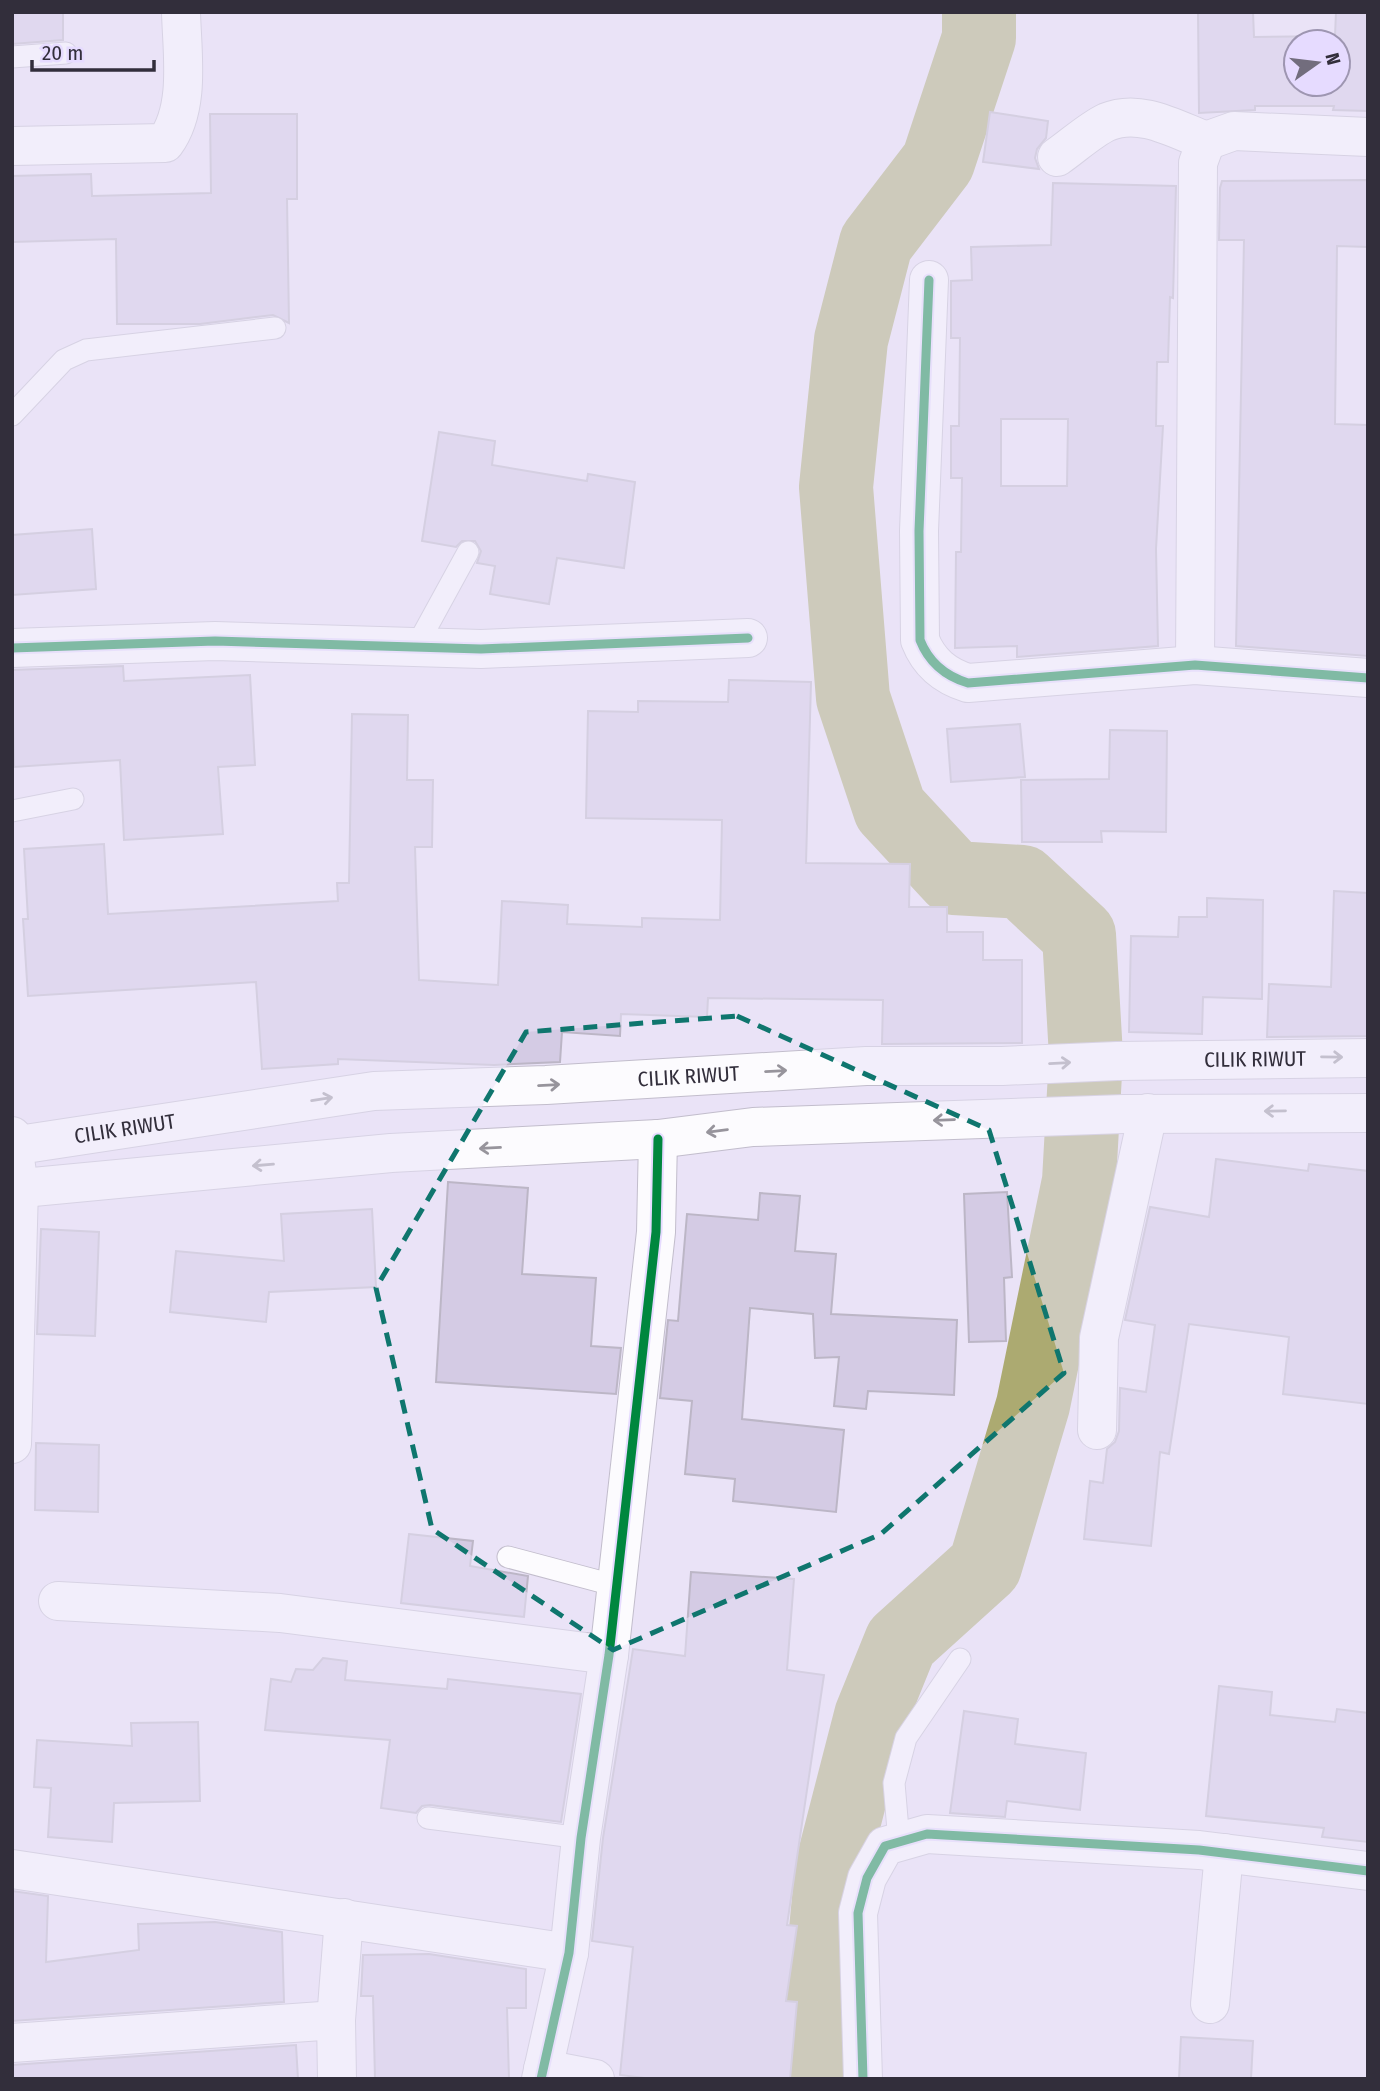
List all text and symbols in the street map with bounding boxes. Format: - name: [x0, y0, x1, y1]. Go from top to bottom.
- scale bar: [32, 28, 154, 72]
- north arrow: [1282, 28, 1352, 98]
- text: 20 m: [42, 40, 83, 66]
- text: N: [1320, 51, 1346, 67]
- street label: CILIK RIWUT: [1204, 1046, 1306, 1073]
- one-way arrow: [1320, 1050, 1343, 1064]
- one-way arrow: [1048, 1057, 1071, 1070]
- street label: CILIK RIWUT: [637, 1061, 740, 1093]
- one-way arrow: [764, 1064, 787, 1077]
- one-way arrow: [537, 1078, 560, 1091]
- one-way arrow: [310, 1092, 333, 1105]
- one-way arrow: [1264, 1105, 1287, 1118]
- street label: CILIK RIWUT: [72, 1108, 177, 1149]
- one-way arrow: [932, 1114, 955, 1127]
- one-way arrow: [706, 1125, 728, 1138]
- one-way arrow: [478, 1141, 501, 1154]
- one-way arrow: [252, 1159, 275, 1172]

